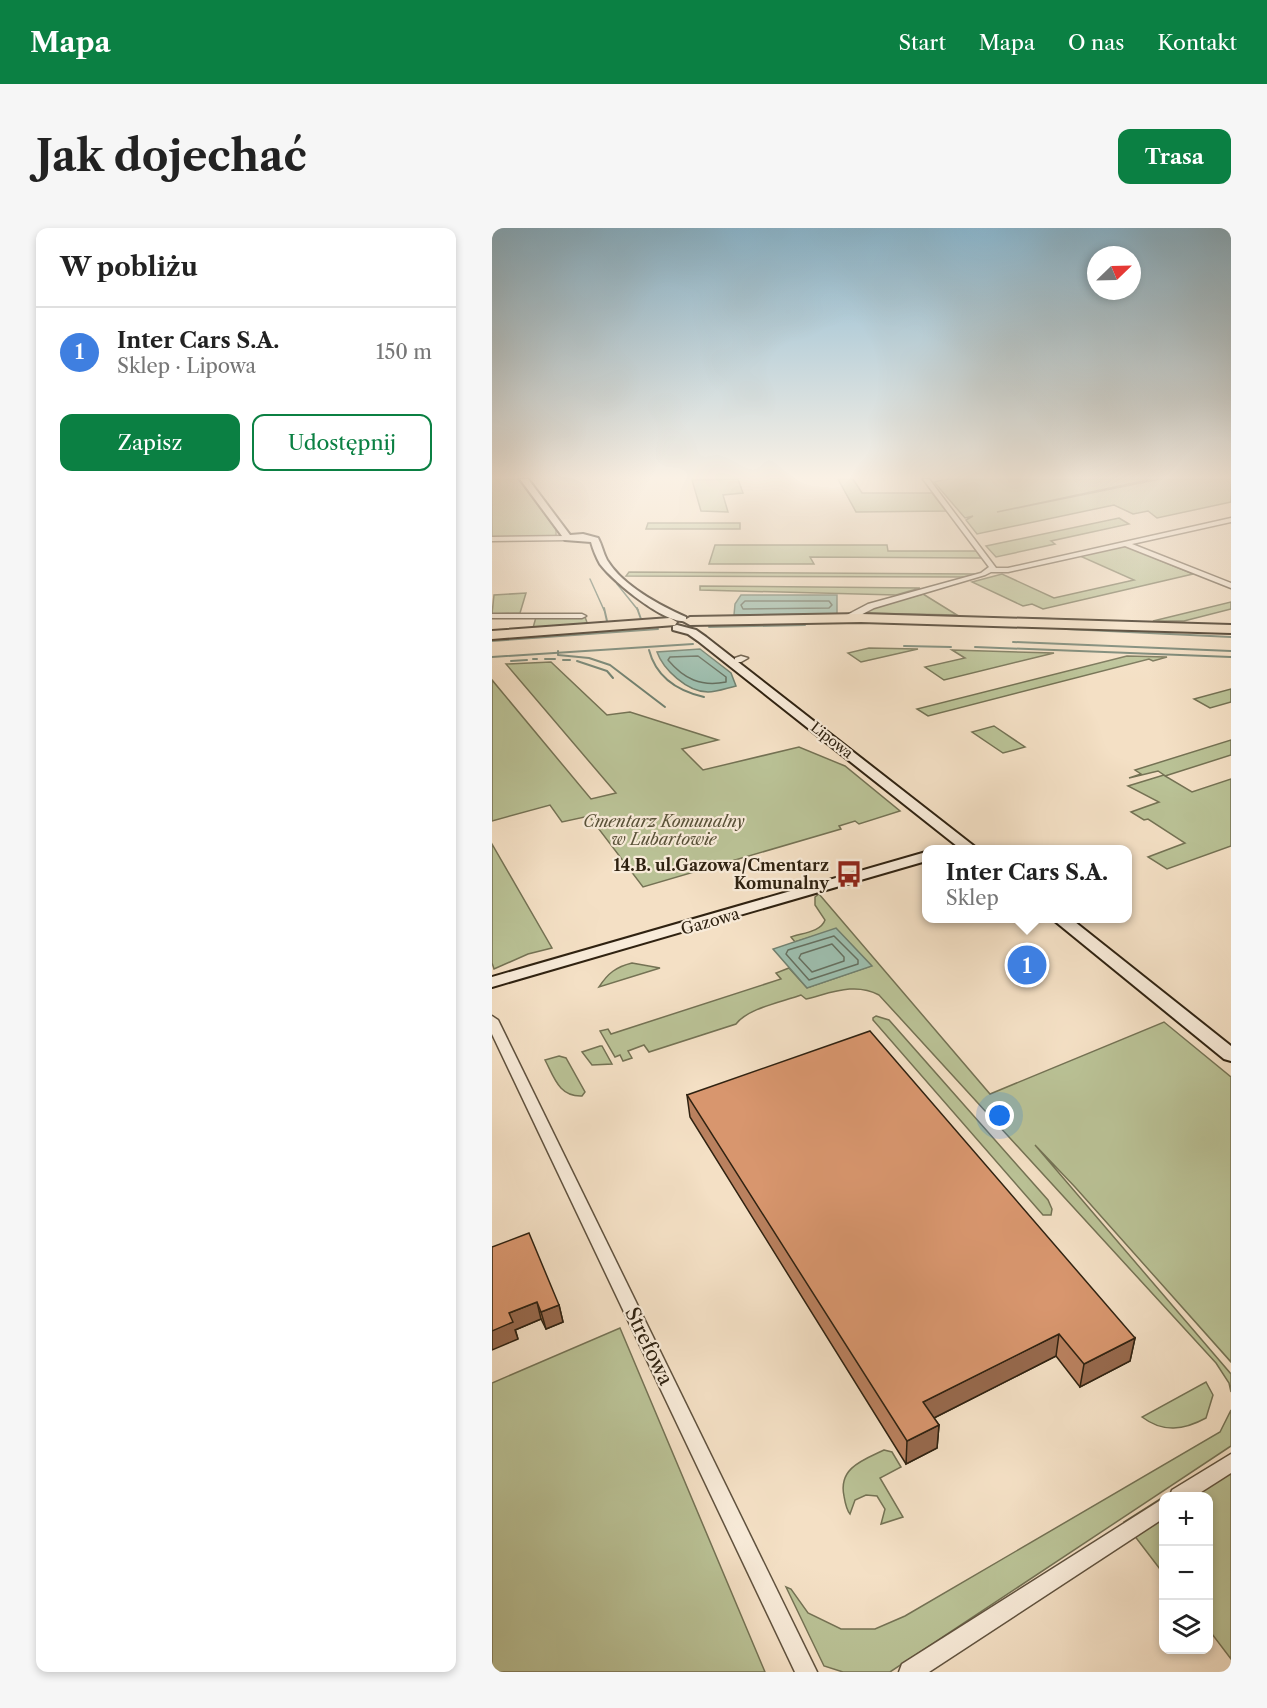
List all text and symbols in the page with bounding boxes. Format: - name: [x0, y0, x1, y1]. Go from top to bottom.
- text: Mapa: [30, 25, 111, 59]
- text: Start: [898, 30, 946, 55]
- text: Mapa: [979, 30, 1035, 55]
- text: O nas: [1068, 30, 1124, 55]
- text: Kontakt: [1157, 30, 1237, 55]
- button: Trasa: [1118, 129, 1231, 184]
- text: Jak dojechać: [36, 130, 307, 182]
- north arrow: [1087, 246, 1141, 300]
- text: W pobliżu: [60, 251, 198, 283]
- text: Inter Cars S.A.: [117, 327, 279, 354]
- text: 1: [75, 340, 84, 364]
- text: 150 m: [376, 340, 432, 364]
- text: Sklep · Lipowa: [117, 354, 256, 378]
- button: Zapisz: [60, 414, 240, 471]
- button: Udostępnij: [252, 414, 432, 471]
- street label: Lipowa: [807, 718, 857, 762]
- park label: Cmentarz Komunalny w Lubartowie: [583, 811, 745, 849]
- popup: [922, 845, 1132, 923]
- place label: 14.B. ul.Gazowa/Cmentarz Komunalny: [614, 855, 830, 893]
- bus stop icon: 14.B. ul.Gazowa/Cmentarz Komunalny: [834, 859, 864, 889]
- text: Inter Cars S.A.: [946, 859, 1108, 886]
- text: Sklep: [946, 886, 999, 910]
- street label: Gazowa: [678, 903, 742, 939]
- pin: 1: [1008, 942, 1046, 988]
- your location: [985, 1101, 1014, 1130]
- street label: Strefowa: [620, 1303, 678, 1389]
- map controls: [1159, 1492, 1213, 1654]
- button: +: [1159, 1492, 1213, 1546]
- button: −: [1159, 1546, 1213, 1600]
- button: layers: [1159, 1600, 1213, 1654]

